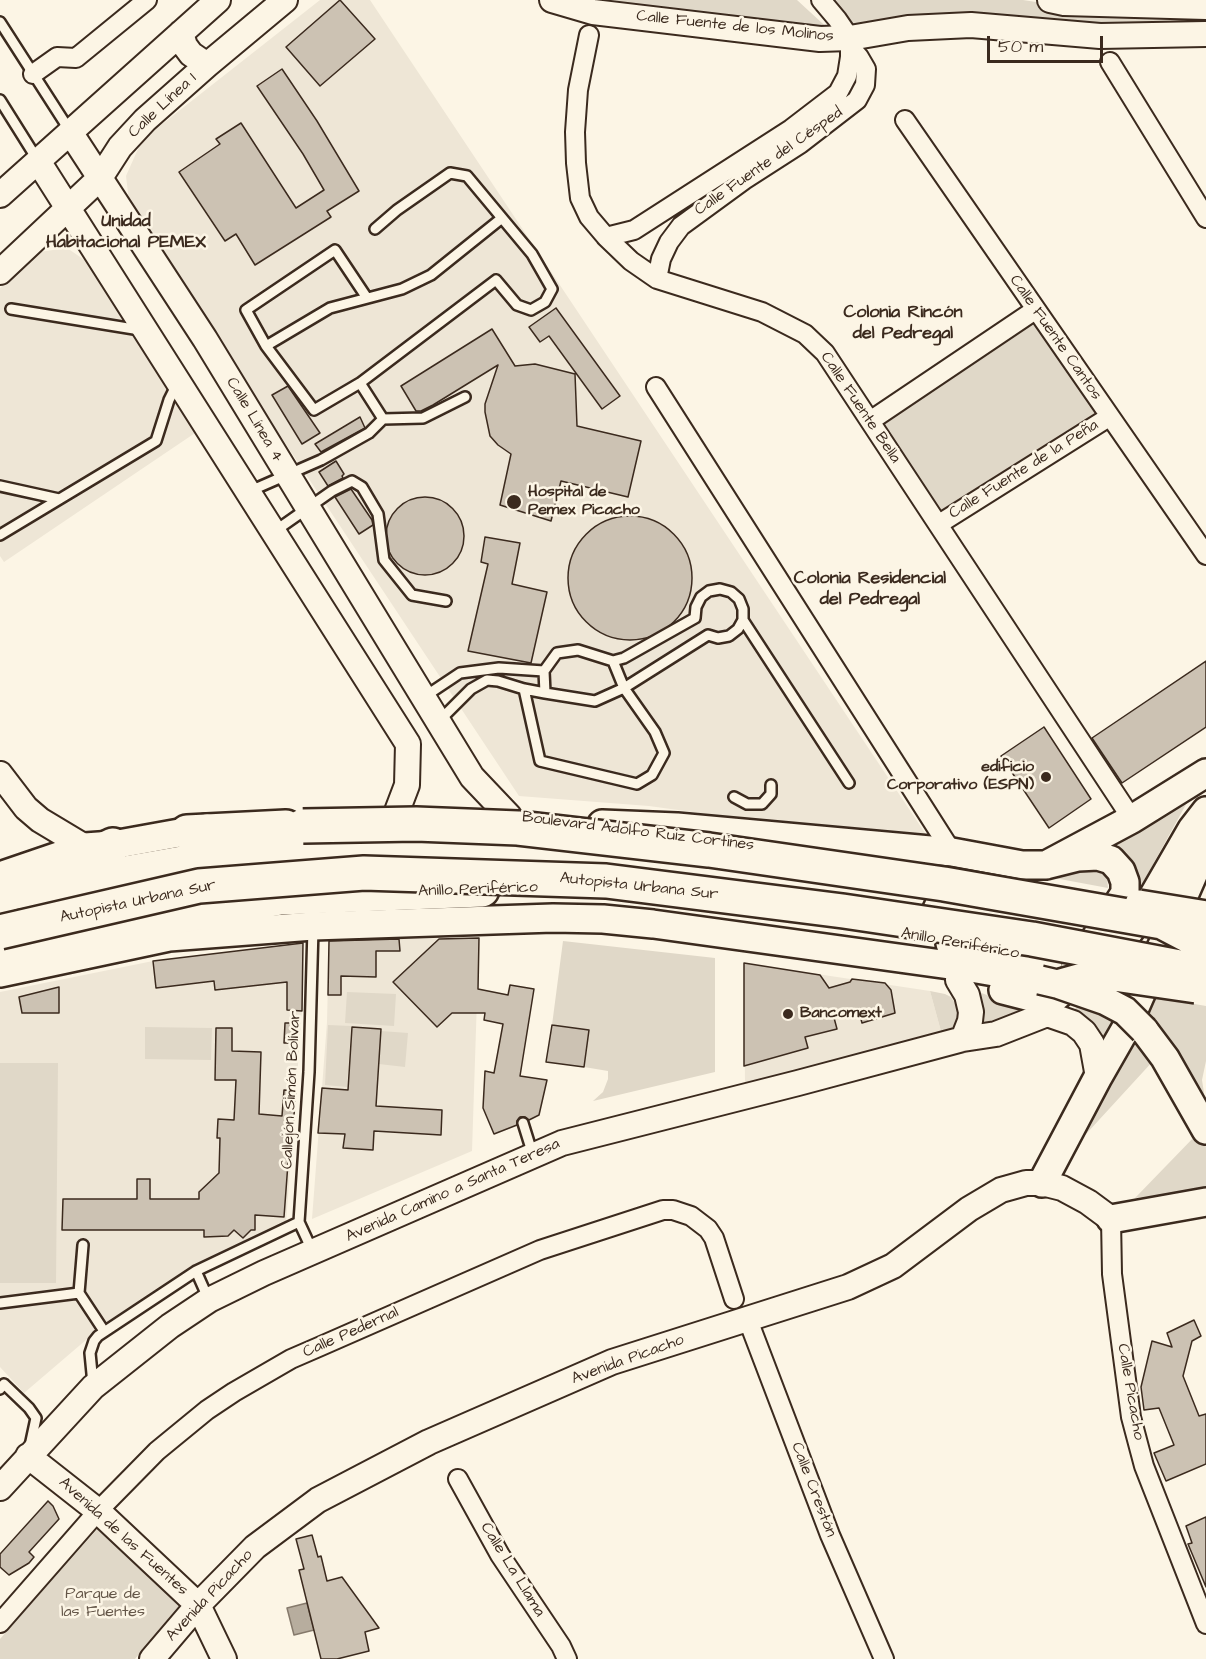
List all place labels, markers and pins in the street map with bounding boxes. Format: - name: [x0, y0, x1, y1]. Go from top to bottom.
- place label: Hospital de Pemex Picacho: [528, 483, 640, 521]
- marker: Hospital de Pemex Picacho: [505, 493, 523, 511]
- place label: edificio Corporativo (ESPN): [887, 758, 1034, 796]
- marker: edificio Corporativo (ESPN): [1039, 770, 1053, 784]
- place label: Bancomext: [800, 1004, 882, 1024]
- marker: Bancomext: [781, 1007, 795, 1021]

